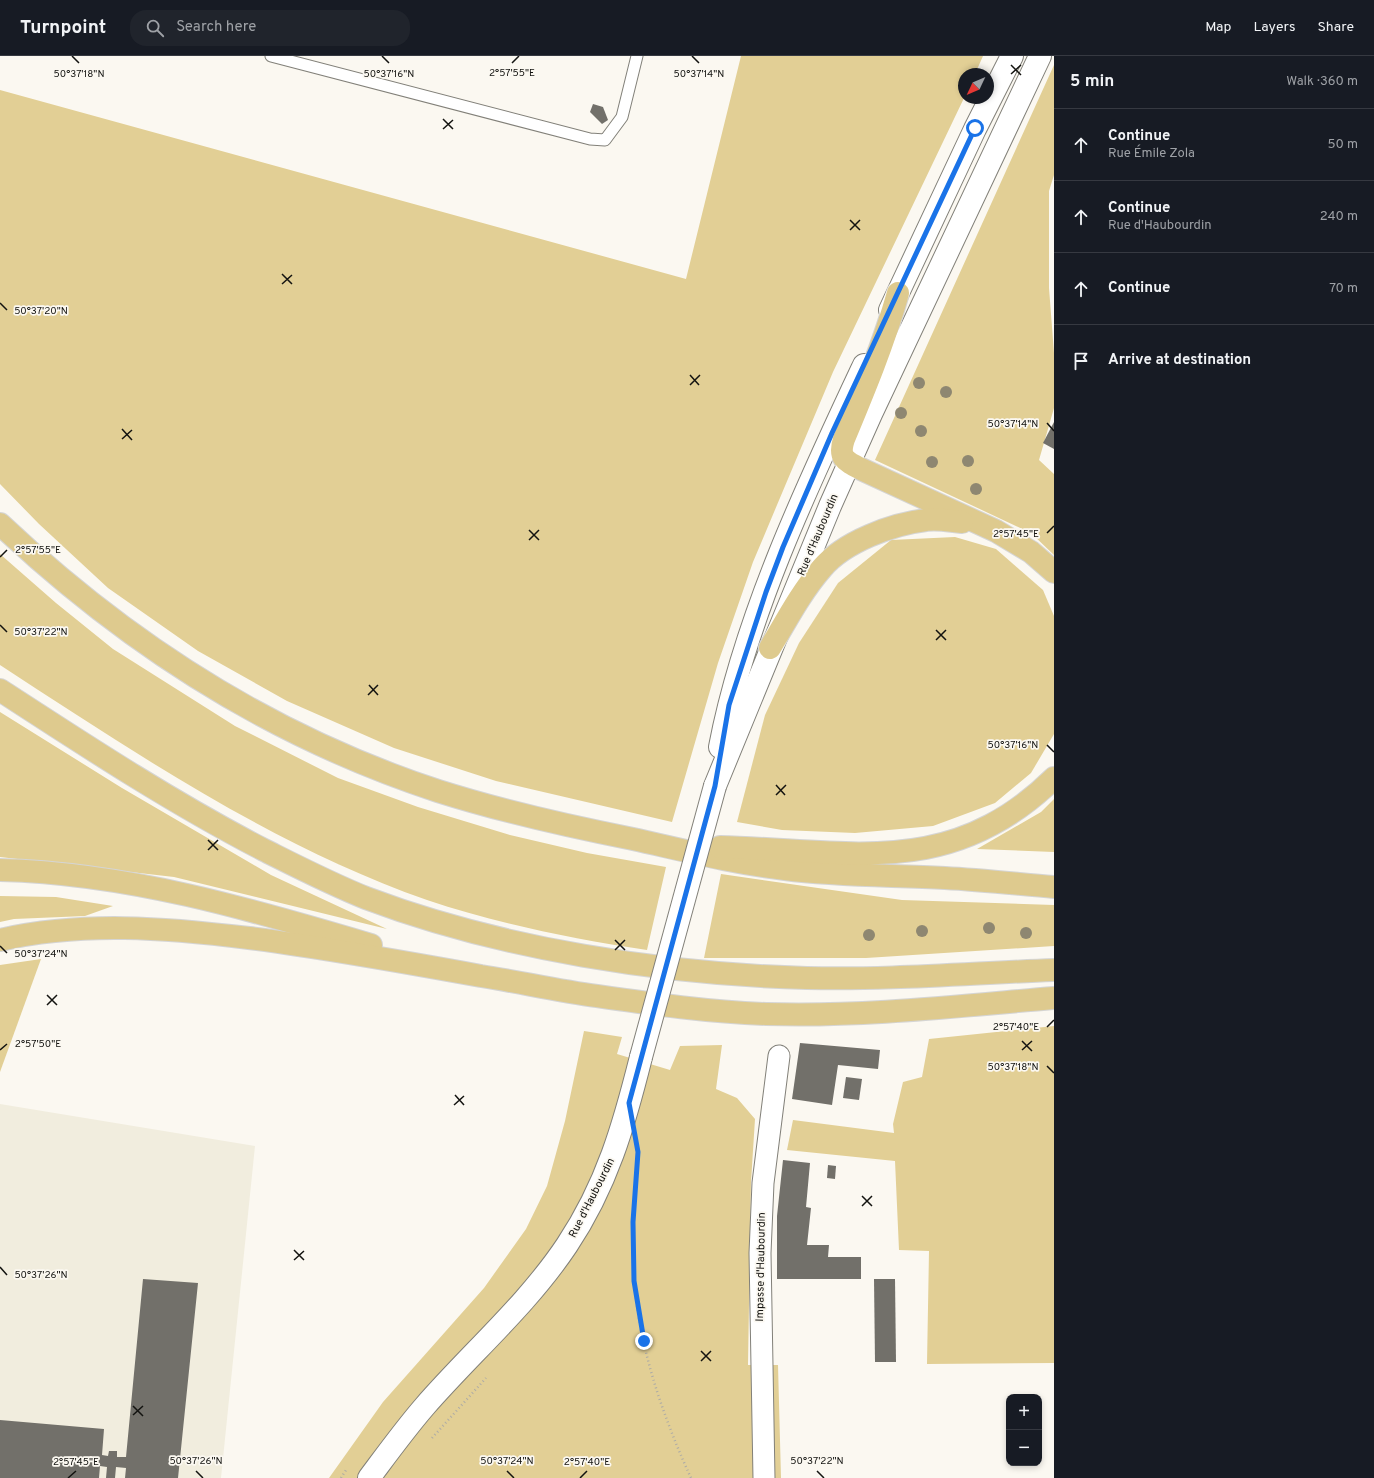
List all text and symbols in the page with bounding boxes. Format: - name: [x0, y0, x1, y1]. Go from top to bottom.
- search box: [130, 10, 410, 46]
- text: Turnpoint: [20, 16, 106, 40]
- icon: search: [144, 17, 166, 39]
- text: Search here: [176, 18, 256, 37]
- text: Map: [1205, 19, 1231, 36]
- text: Layers: [1253, 19, 1295, 36]
- text: Share: [1317, 19, 1354, 36]
- text: 2°57'55"E: [489, 67, 535, 80]
- text: 50°37'18"N: [54, 68, 104, 81]
- text: 50°37'16"N: [364, 68, 414, 81]
- text: 50°37'14"N: [674, 68, 724, 81]
- north arrow: [958, 68, 994, 104]
- text: 5 min: [1070, 71, 1114, 93]
- text: Walk · 360 m: [1286, 74, 1358, 90]
- route start: [966, 119, 984, 137]
- text: Continue: [1108, 127, 1170, 146]
- icon: ahead: [1070, 134, 1092, 156]
- text: 50 m: [1328, 137, 1358, 153]
- text: Rue Émile Zola: [1108, 146, 1195, 162]
- text: Continue: [1108, 199, 1170, 218]
- icon: ahead: [1070, 206, 1092, 228]
- text: 240 m: [1320, 209, 1358, 225]
- text: Rue d'Haubourdin: [1108, 218, 1212, 234]
- icon: ahead: [1070, 278, 1092, 300]
- text: Continue: [1108, 279, 1170, 298]
- text: 70 m: [1329, 281, 1358, 297]
- text: 50°37'20"N: [14, 305, 68, 318]
- icon: arrive: [1070, 350, 1092, 372]
- text: Arrive at destination: [1108, 351, 1251, 370]
- text: 50°37'14"N: [988, 418, 1038, 431]
- street label: Rue d'Haubourdin: [794, 492, 842, 578]
- text: 2°57'45"E: [993, 528, 1039, 541]
- text: 2°57'55"E: [15, 544, 61, 557]
- text: 50°37'22"N: [14, 626, 68, 639]
- text: 50°37'16"N: [988, 739, 1038, 752]
- text: 50°37'24"N: [14, 948, 68, 961]
- text: 2°57'40"E: [993, 1021, 1039, 1034]
- text: 2°57'50"E: [15, 1038, 61, 1051]
- text: 50°37'18"N: [988, 1061, 1038, 1074]
- street label: Rue d'Haubourdin: [566, 1156, 618, 1240]
- street label: Impasse d'Haubourdin: [753, 1212, 769, 1322]
- text: 50°37'26"N: [14, 1269, 68, 1282]
- route end: [635, 1332, 653, 1350]
- map controls: [1006, 1394, 1042, 1466]
- button: +: [1006, 1394, 1042, 1430]
- button: −: [1006, 1430, 1042, 1466]
- text: 50°37'26"N: [169, 1455, 223, 1468]
- text: 50°37'24"N: [480, 1455, 534, 1468]
- text: 50°37'22"N: [790, 1455, 844, 1468]
- text: 2°57'45"E: [53, 1456, 99, 1469]
- text: 2°57'40"E: [564, 1456, 610, 1469]

